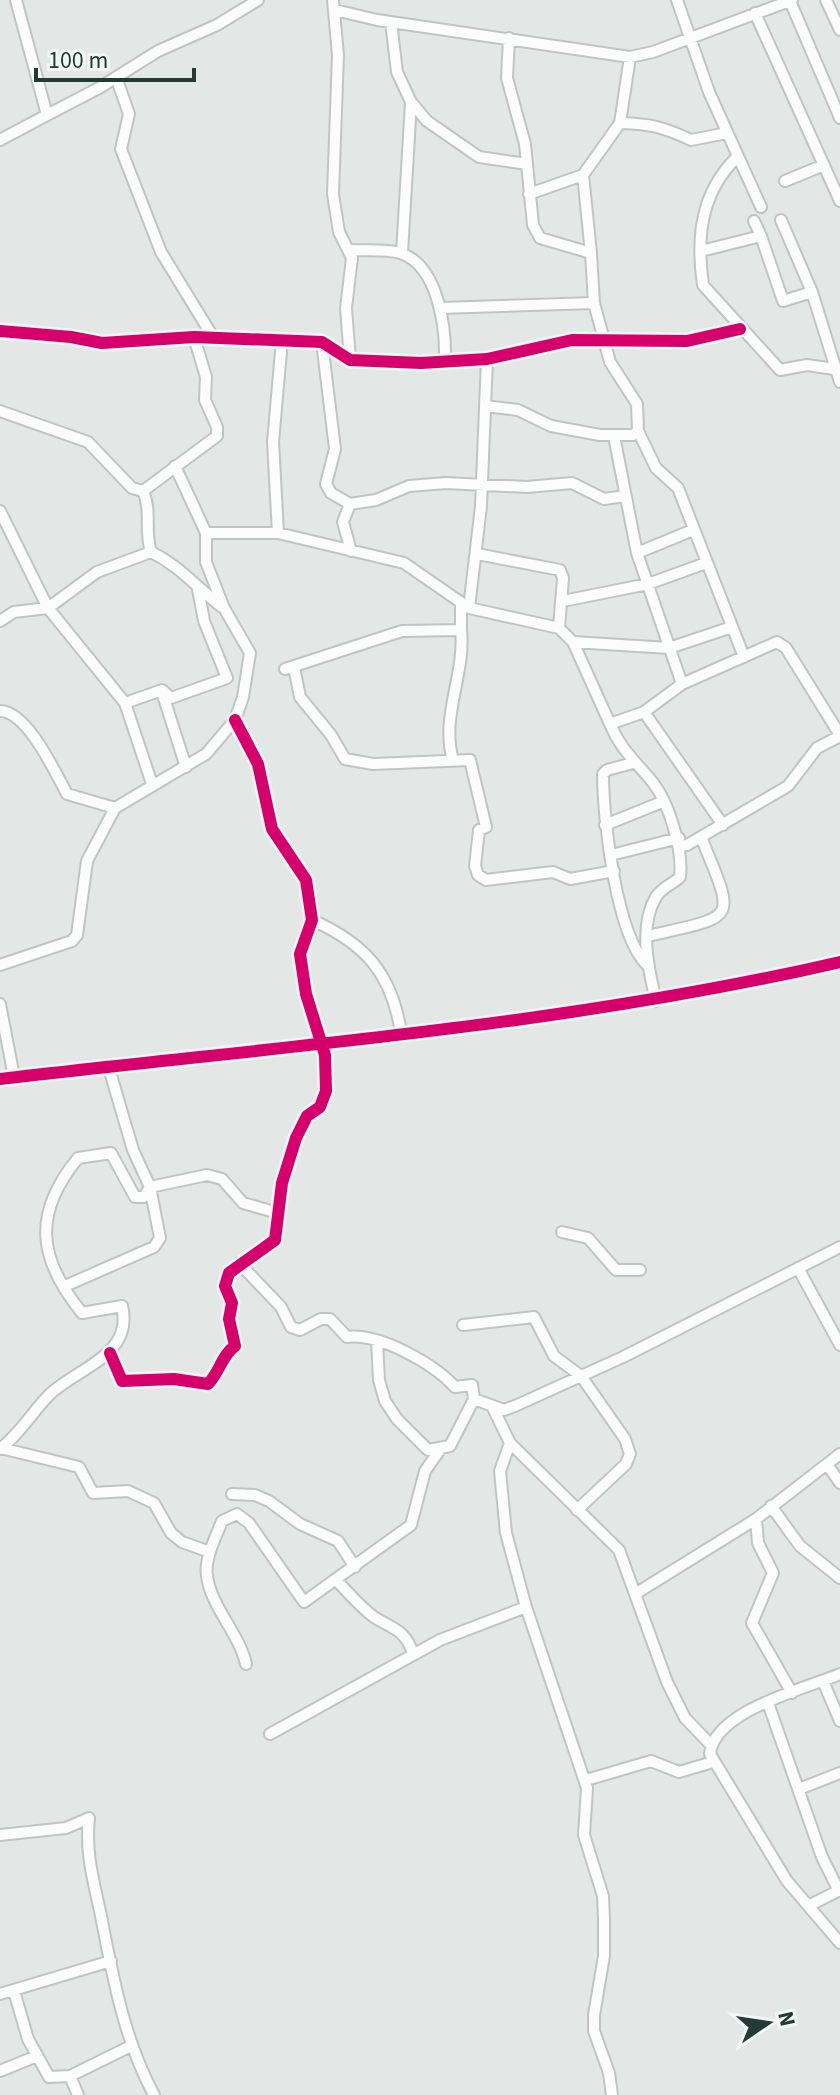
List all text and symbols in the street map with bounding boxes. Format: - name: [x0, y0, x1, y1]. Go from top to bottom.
- scale bar: [36, 32, 194, 82]
- text: 100 m: [48, 43, 108, 78]
- north arrow: [728, 1983, 808, 2063]
- text: N: [769, 2008, 804, 2029]

